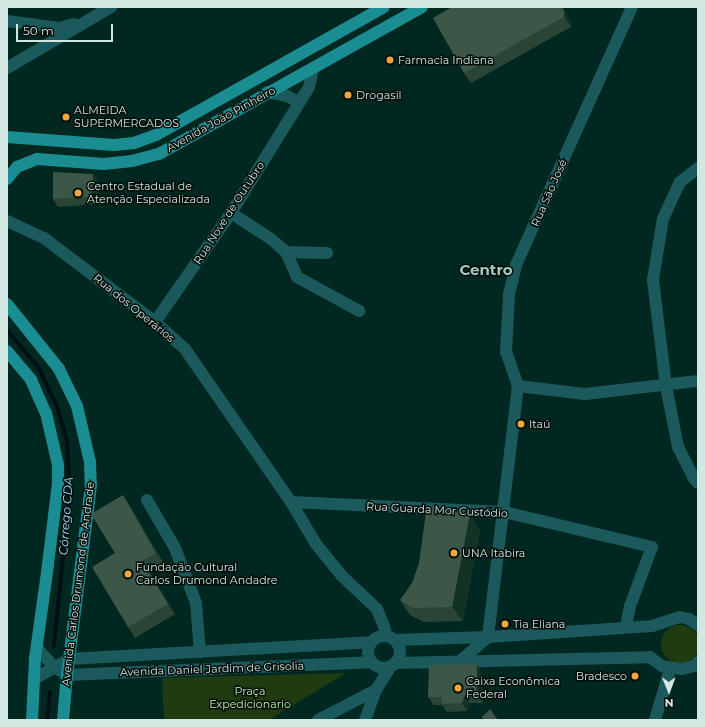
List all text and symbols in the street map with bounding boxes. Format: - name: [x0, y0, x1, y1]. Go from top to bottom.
- scale bar: [18, 16, 115, 42]
- text: 50 m: [23, 23, 54, 38]
- place label: Farmacia Indiana: [398, 53, 494, 67]
- marker: Farmacia Indiana: [385, 55, 395, 65]
- street label: Avenida João Pinheiro: [164, 84, 278, 154]
- place label: Drogasil: [356, 88, 402, 102]
- marker: Drogasil: [343, 90, 353, 100]
- place label: ALMEIDA SUPERMERCADOS: [74, 104, 179, 130]
- marker: ALMEIDA SUPERMERCADOS: [61, 112, 71, 122]
- street label: Rua São José: [528, 157, 570, 229]
- street label: Rua Nove de Outubro: [191, 159, 267, 267]
- place label: Centro Estadual de Atenção Especializada: [87, 180, 210, 206]
- marker: Centro Estadual de Atenção Especializada: [72, 187, 84, 199]
- district label: Centro: [459, 261, 513, 279]
- street label: Rua dos Operários: [91, 271, 177, 345]
- place label: Itaú: [529, 417, 550, 431]
- marker: Itaú: [516, 419, 526, 429]
- water label: Córrego CDA: [56, 476, 76, 556]
- street label: Avenida Carlos Drumond de Andrade: [59, 481, 97, 687]
- street label: Rua Guarda Mor Custódio: [366, 500, 508, 520]
- place label: UNA Itabira: [462, 546, 525, 560]
- marker: UNA Itabira: [449, 548, 459, 558]
- place label: Fundação Cultural Carlos Drumond Andadre: [136, 561, 278, 587]
- marker: Fundação Cultural Carlos Drumond Andadre: [123, 569, 133, 579]
- place label: Tia Eliana: [513, 617, 565, 631]
- marker: Tia Eliana: [500, 619, 510, 629]
- street label: Avenida Daniel Jardim de Grisolia: [120, 659, 304, 679]
- place label: Bradesco: [576, 669, 627, 683]
- marker: Bradesco: [630, 671, 640, 681]
- north arrow: [649, 671, 689, 711]
- place label: Caixa Econômica Federal: [466, 675, 560, 701]
- marker: Caixa Econômica Federal: [453, 683, 463, 693]
- park label: Praça Expedicionario: [209, 685, 291, 711]
- text: N: [665, 696, 674, 710]

